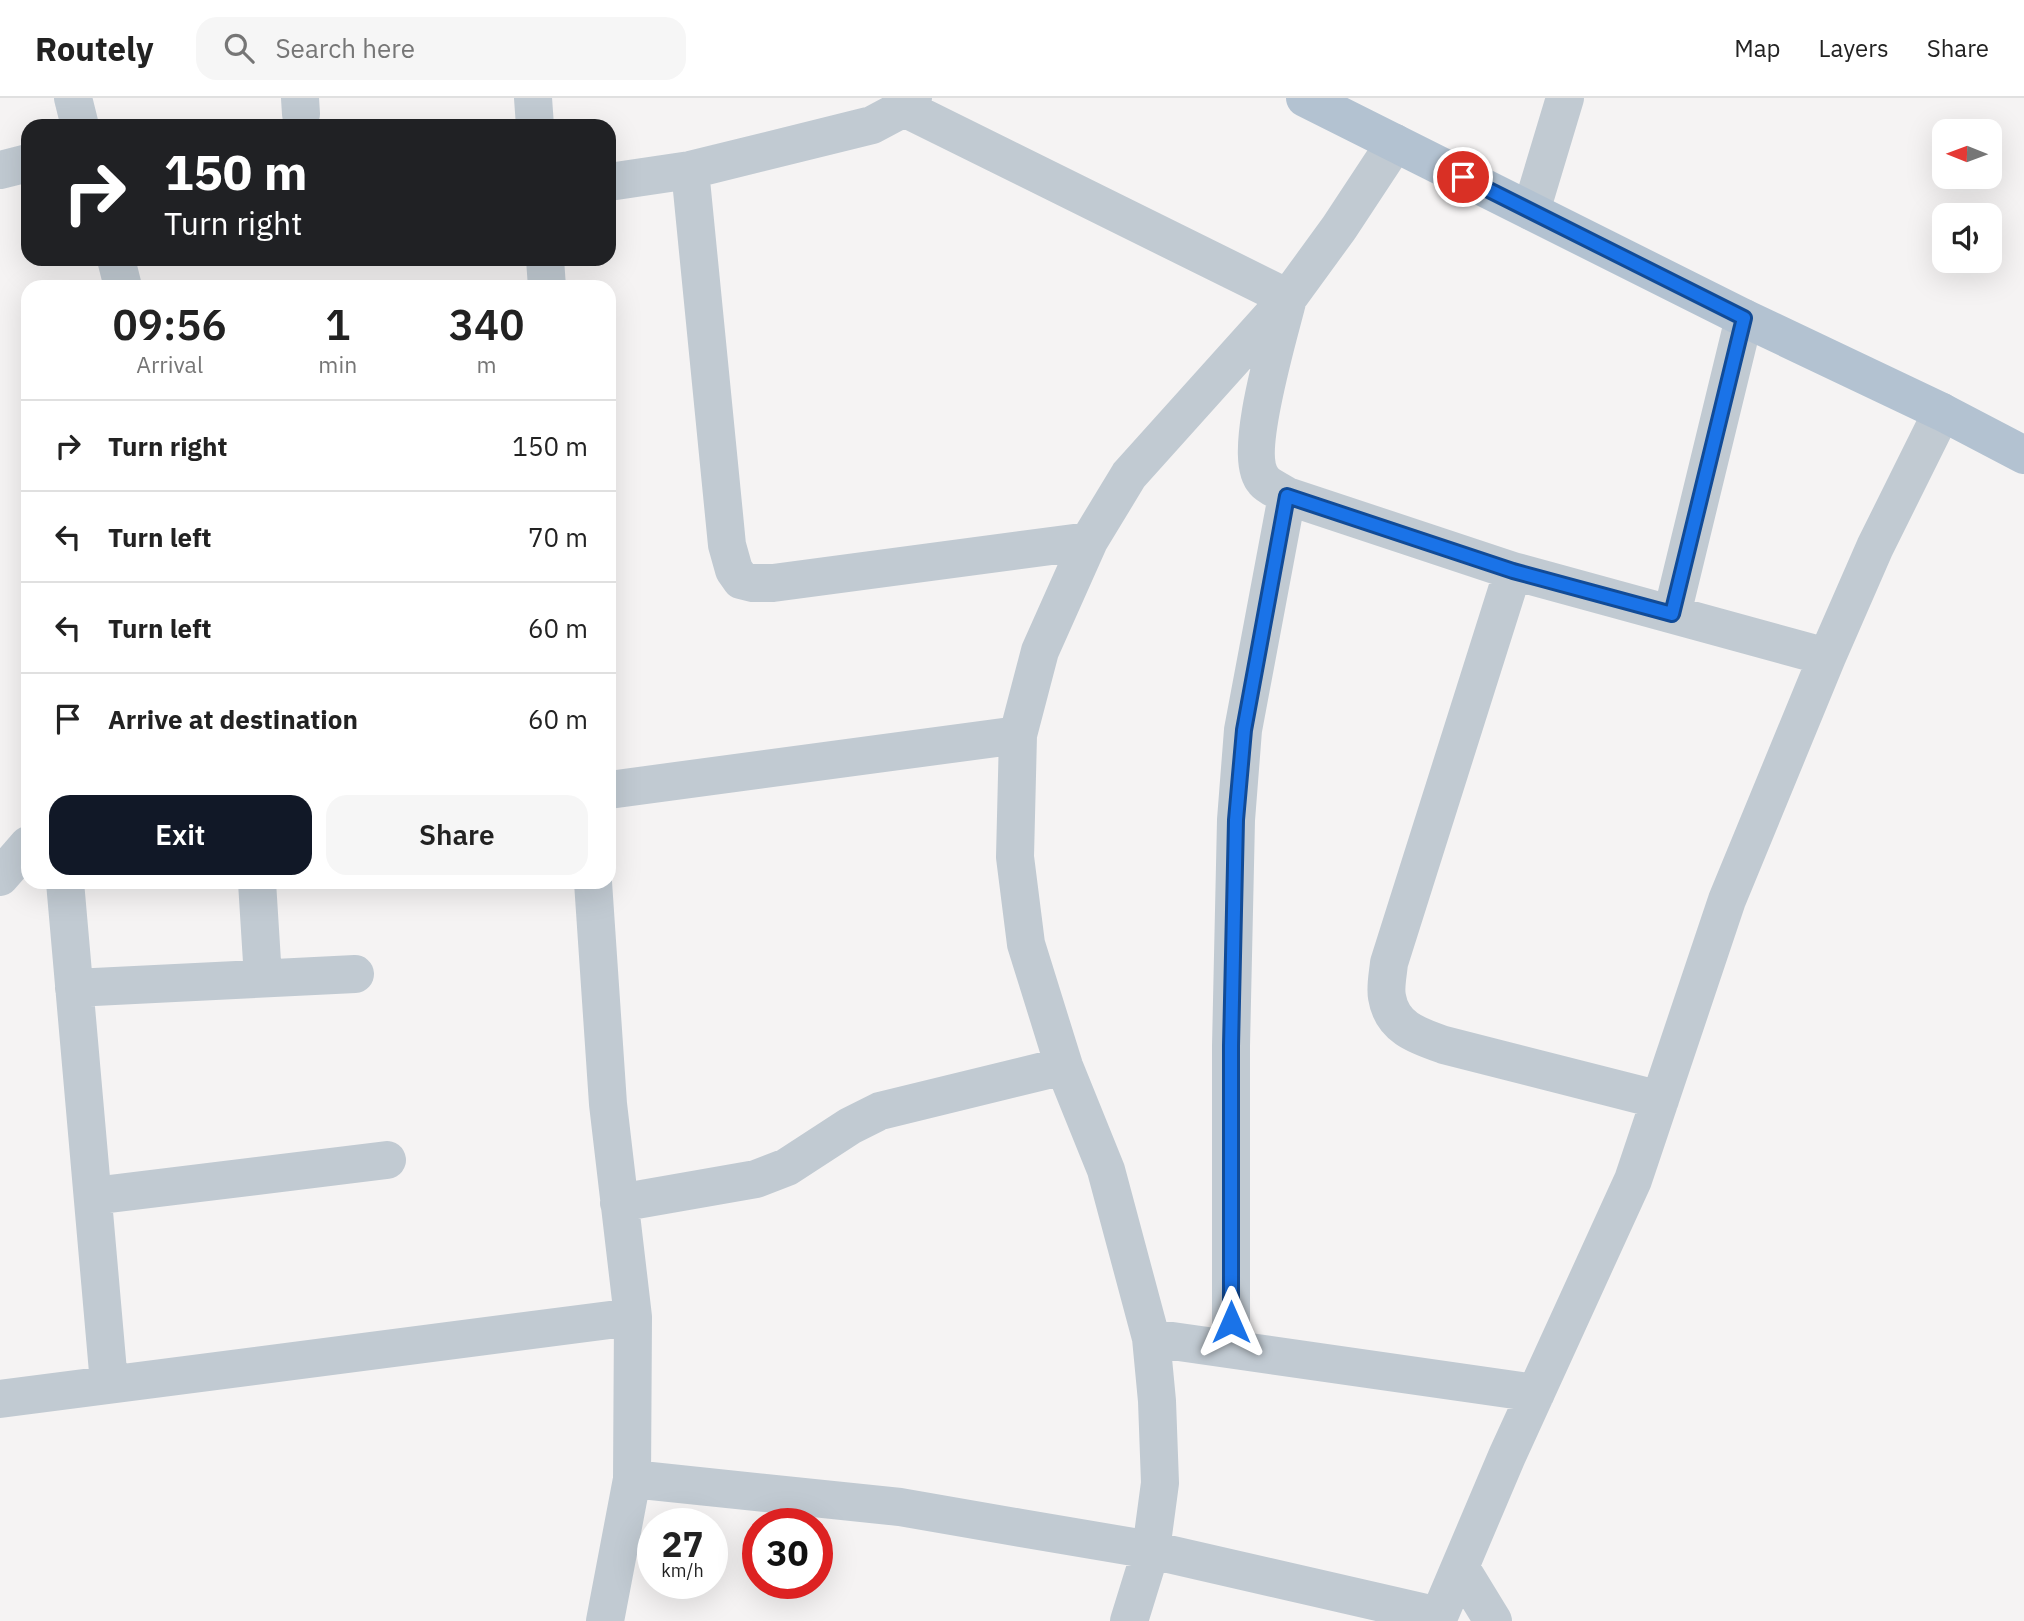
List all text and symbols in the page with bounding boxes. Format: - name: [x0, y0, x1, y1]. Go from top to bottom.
- search box: [196, 17, 686, 80]
- text: Routely: [35, 27, 154, 70]
- icon: search: [220, 29, 258, 67]
- text: Search here: [276, 31, 415, 65]
- text: Map: [1734, 32, 1781, 64]
- text: Layers: [1819, 32, 1889, 64]
- text: Share: [1927, 32, 1989, 64]
- north arrow: [1932, 119, 2002, 189]
- map controls: [1932, 119, 2002, 273]
- text: 150 m: [164, 140, 308, 203]
- icon: right: [49, 147, 140, 238]
- pin: [1433, 147, 1493, 207]
- icon: arrive: [1444, 158, 1482, 196]
- text: Turn right: [164, 202, 302, 244]
- button: sound: [1932, 203, 2002, 273]
- text: 09:56: [113, 297, 227, 352]
- text: 1: [325, 297, 350, 352]
- text: 340: [449, 297, 524, 352]
- text: Arrival: [136, 349, 203, 379]
- text: min: [318, 349, 357, 379]
- text: m: [477, 349, 497, 379]
- icon: right: [49, 427, 87, 465]
- text: Turn right: [108, 429, 227, 463]
- text: 150 m: [512, 429, 588, 463]
- icon: left: [49, 518, 87, 556]
- text: Turn left: [108, 520, 211, 554]
- text: 70 m: [528, 520, 588, 554]
- icon: left: [49, 609, 87, 647]
- text: Turn left: [108, 611, 211, 645]
- text: 60 m: [528, 611, 588, 645]
- icon: arrive: [49, 700, 87, 738]
- text: Arrive at destination: [108, 702, 358, 736]
- text: 60 m: [528, 702, 588, 736]
- button: Exit: [49, 795, 312, 875]
- button: Share: [326, 795, 588, 875]
- position arrow: [1194, 1285, 1268, 1359]
- speed limit sign: 30: [742, 1508, 833, 1599]
- text: 27: [661, 1521, 704, 1567]
- text: km/h: [661, 1559, 704, 1582]

